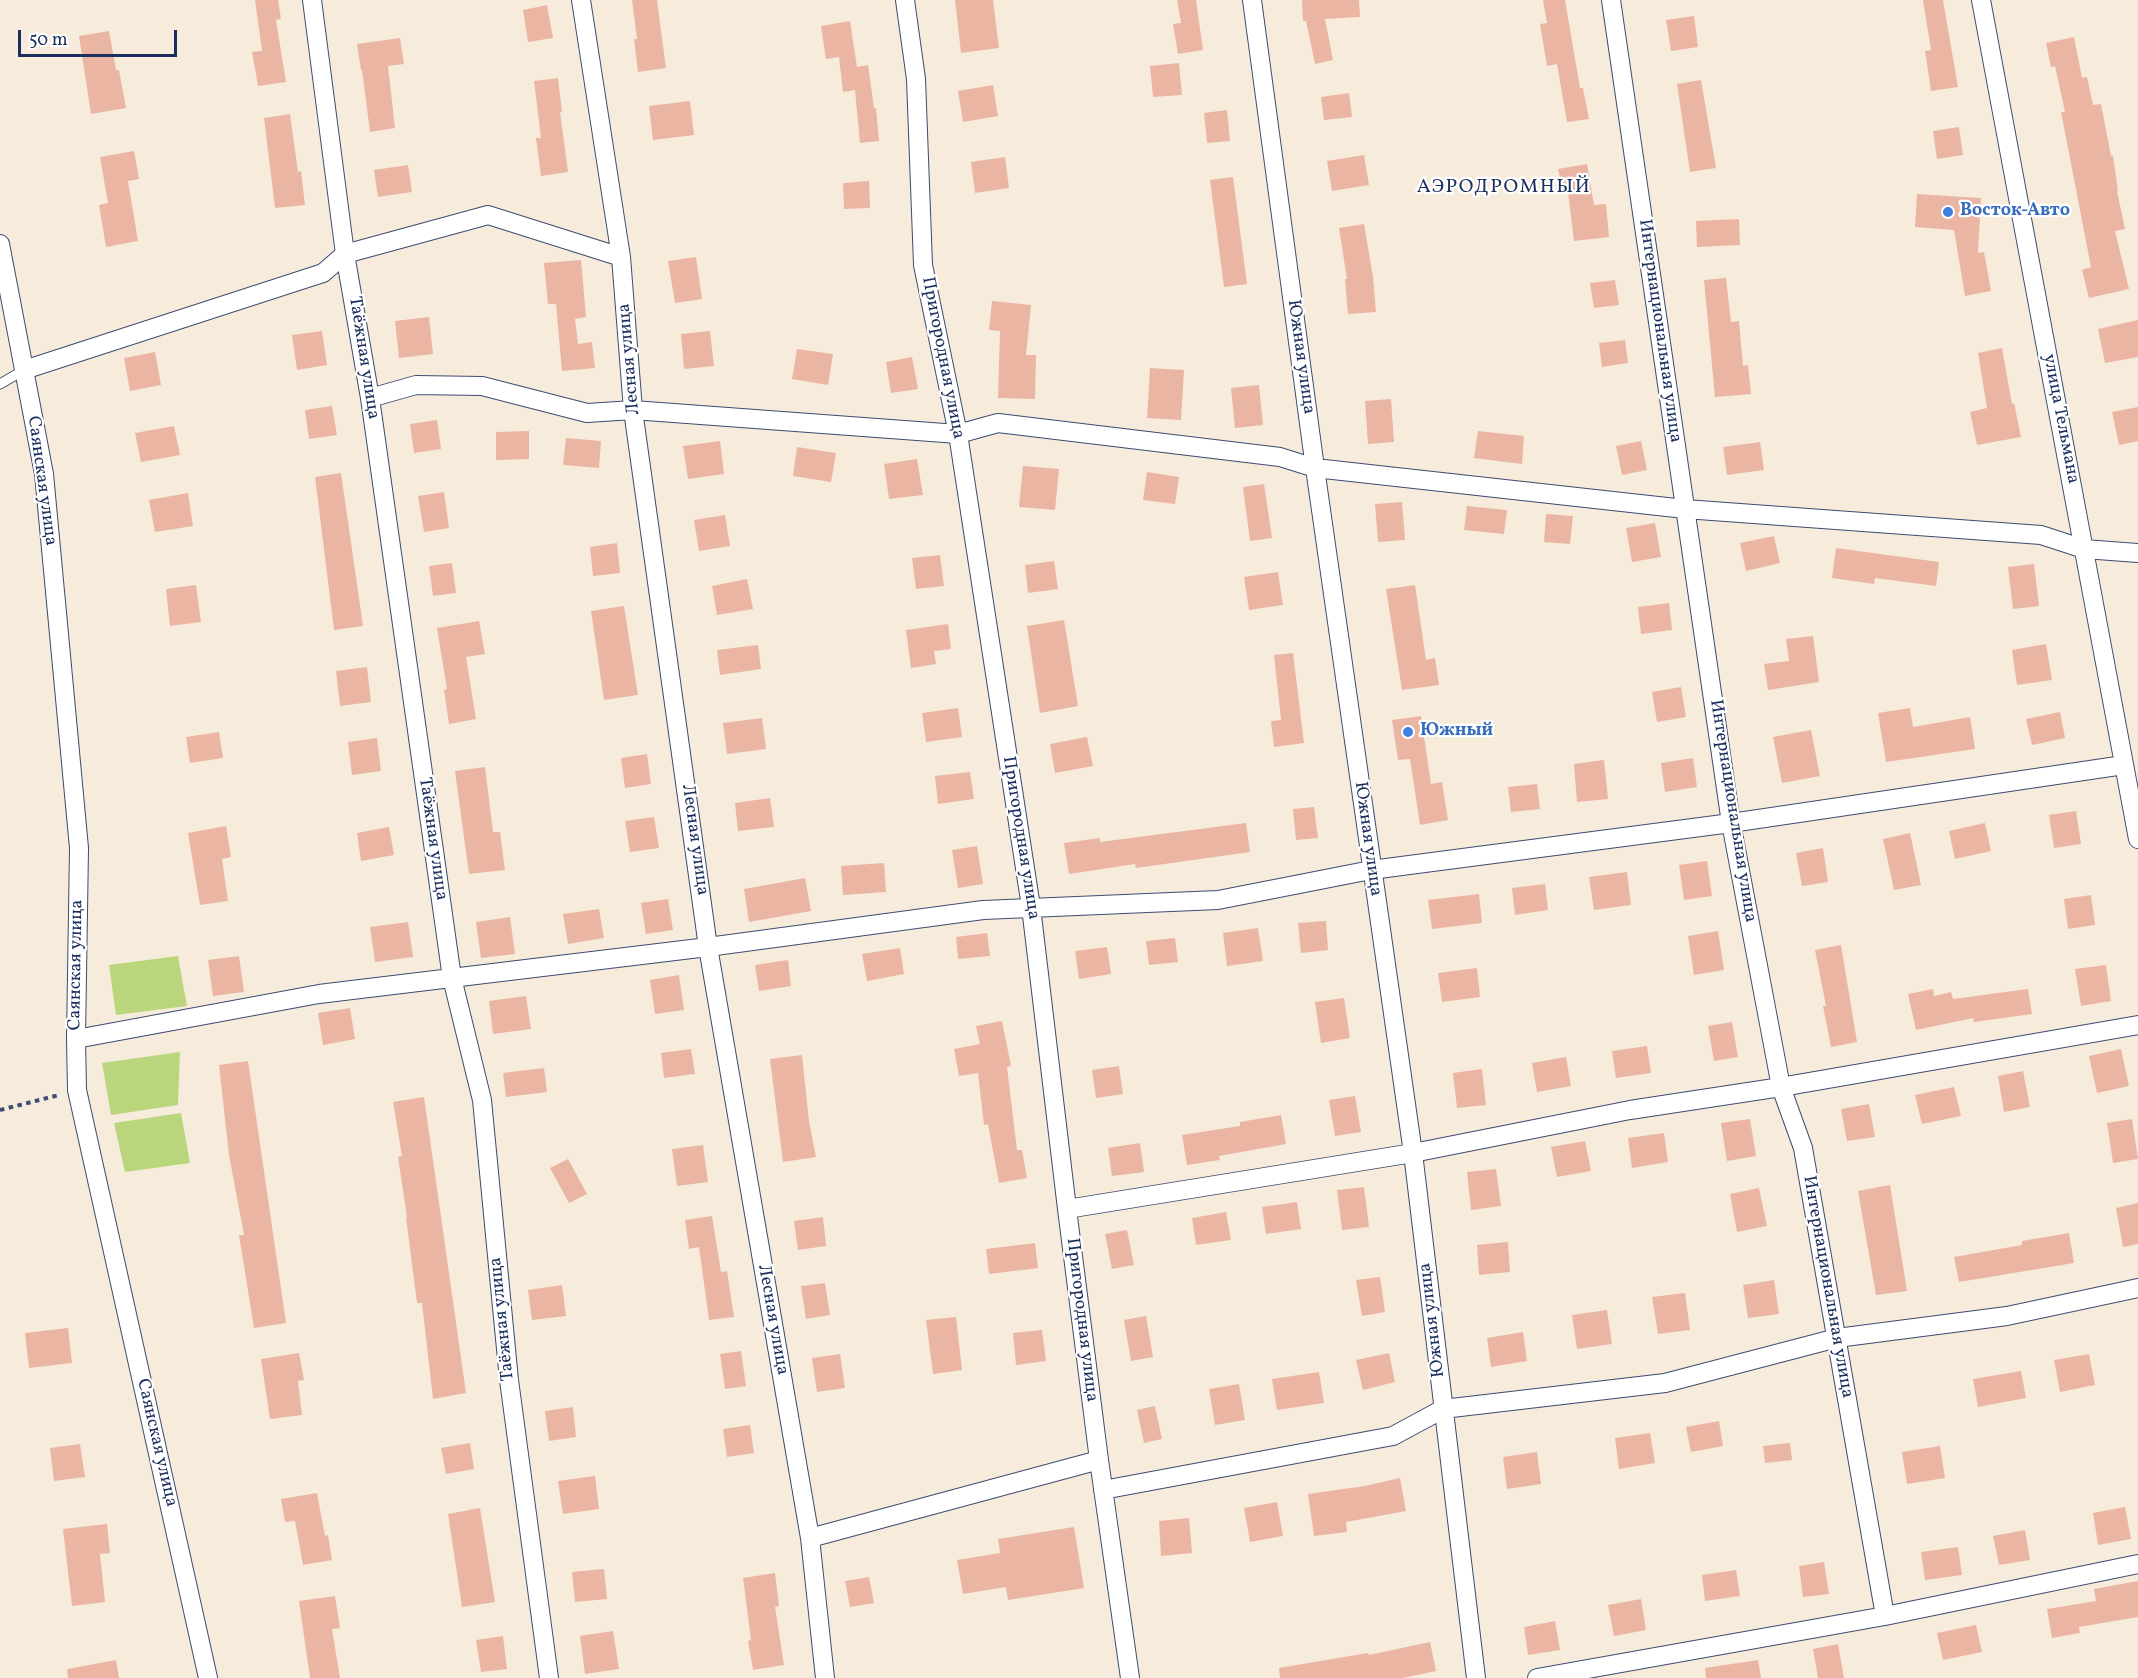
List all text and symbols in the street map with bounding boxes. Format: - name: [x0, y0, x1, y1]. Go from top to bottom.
- scale bar: [21, 18, 180, 56]
- text: 50 m: [29, 28, 68, 53]
- district label: АЭРОДРОМНЫЙ: [1417, 176, 1591, 200]
- place label: Восток-Авто: [1960, 201, 2070, 223]
- marker: Восток-Авто: [1941, 205, 1955, 219]
- street label: Интернациональная улица: [1633, 218, 1685, 444]
- street label: Пригородная улица: [916, 275, 968, 441]
- street label: Таёжная улица: [343, 295, 383, 421]
- street label: Южная улица: [1281, 298, 1319, 416]
- street label: Лесная улица: [614, 302, 646, 416]
- street label: улица Тельмана: [2037, 352, 2083, 486]
- street label: Саянская улица: [21, 415, 61, 547]
- street label: Интернациональная улица: [1704, 698, 1760, 924]
- place label: Южный: [1420, 721, 1493, 743]
- marker: Южный: [1401, 725, 1415, 739]
- street label: Пригородная улица: [996, 755, 1044, 921]
- street label: Таёжная улица: [413, 776, 451, 902]
- street label: Южная улица: [1348, 780, 1386, 898]
- street label: Лесная улица: [676, 783, 712, 897]
- street label: Саянская улица: [65, 899, 89, 1031]
- street label: Интернациональная улица: [1797, 1174, 1857, 1400]
- street label: Пригородная улица: [1060, 1237, 1102, 1403]
- street label: Таёжная улица: [486, 1256, 520, 1382]
- street label: Южная улица: [1415, 1261, 1451, 1379]
- street label: Лесная улица: [752, 1263, 792, 1377]
- street label: Саянская улица: [131, 1377, 181, 1509]

